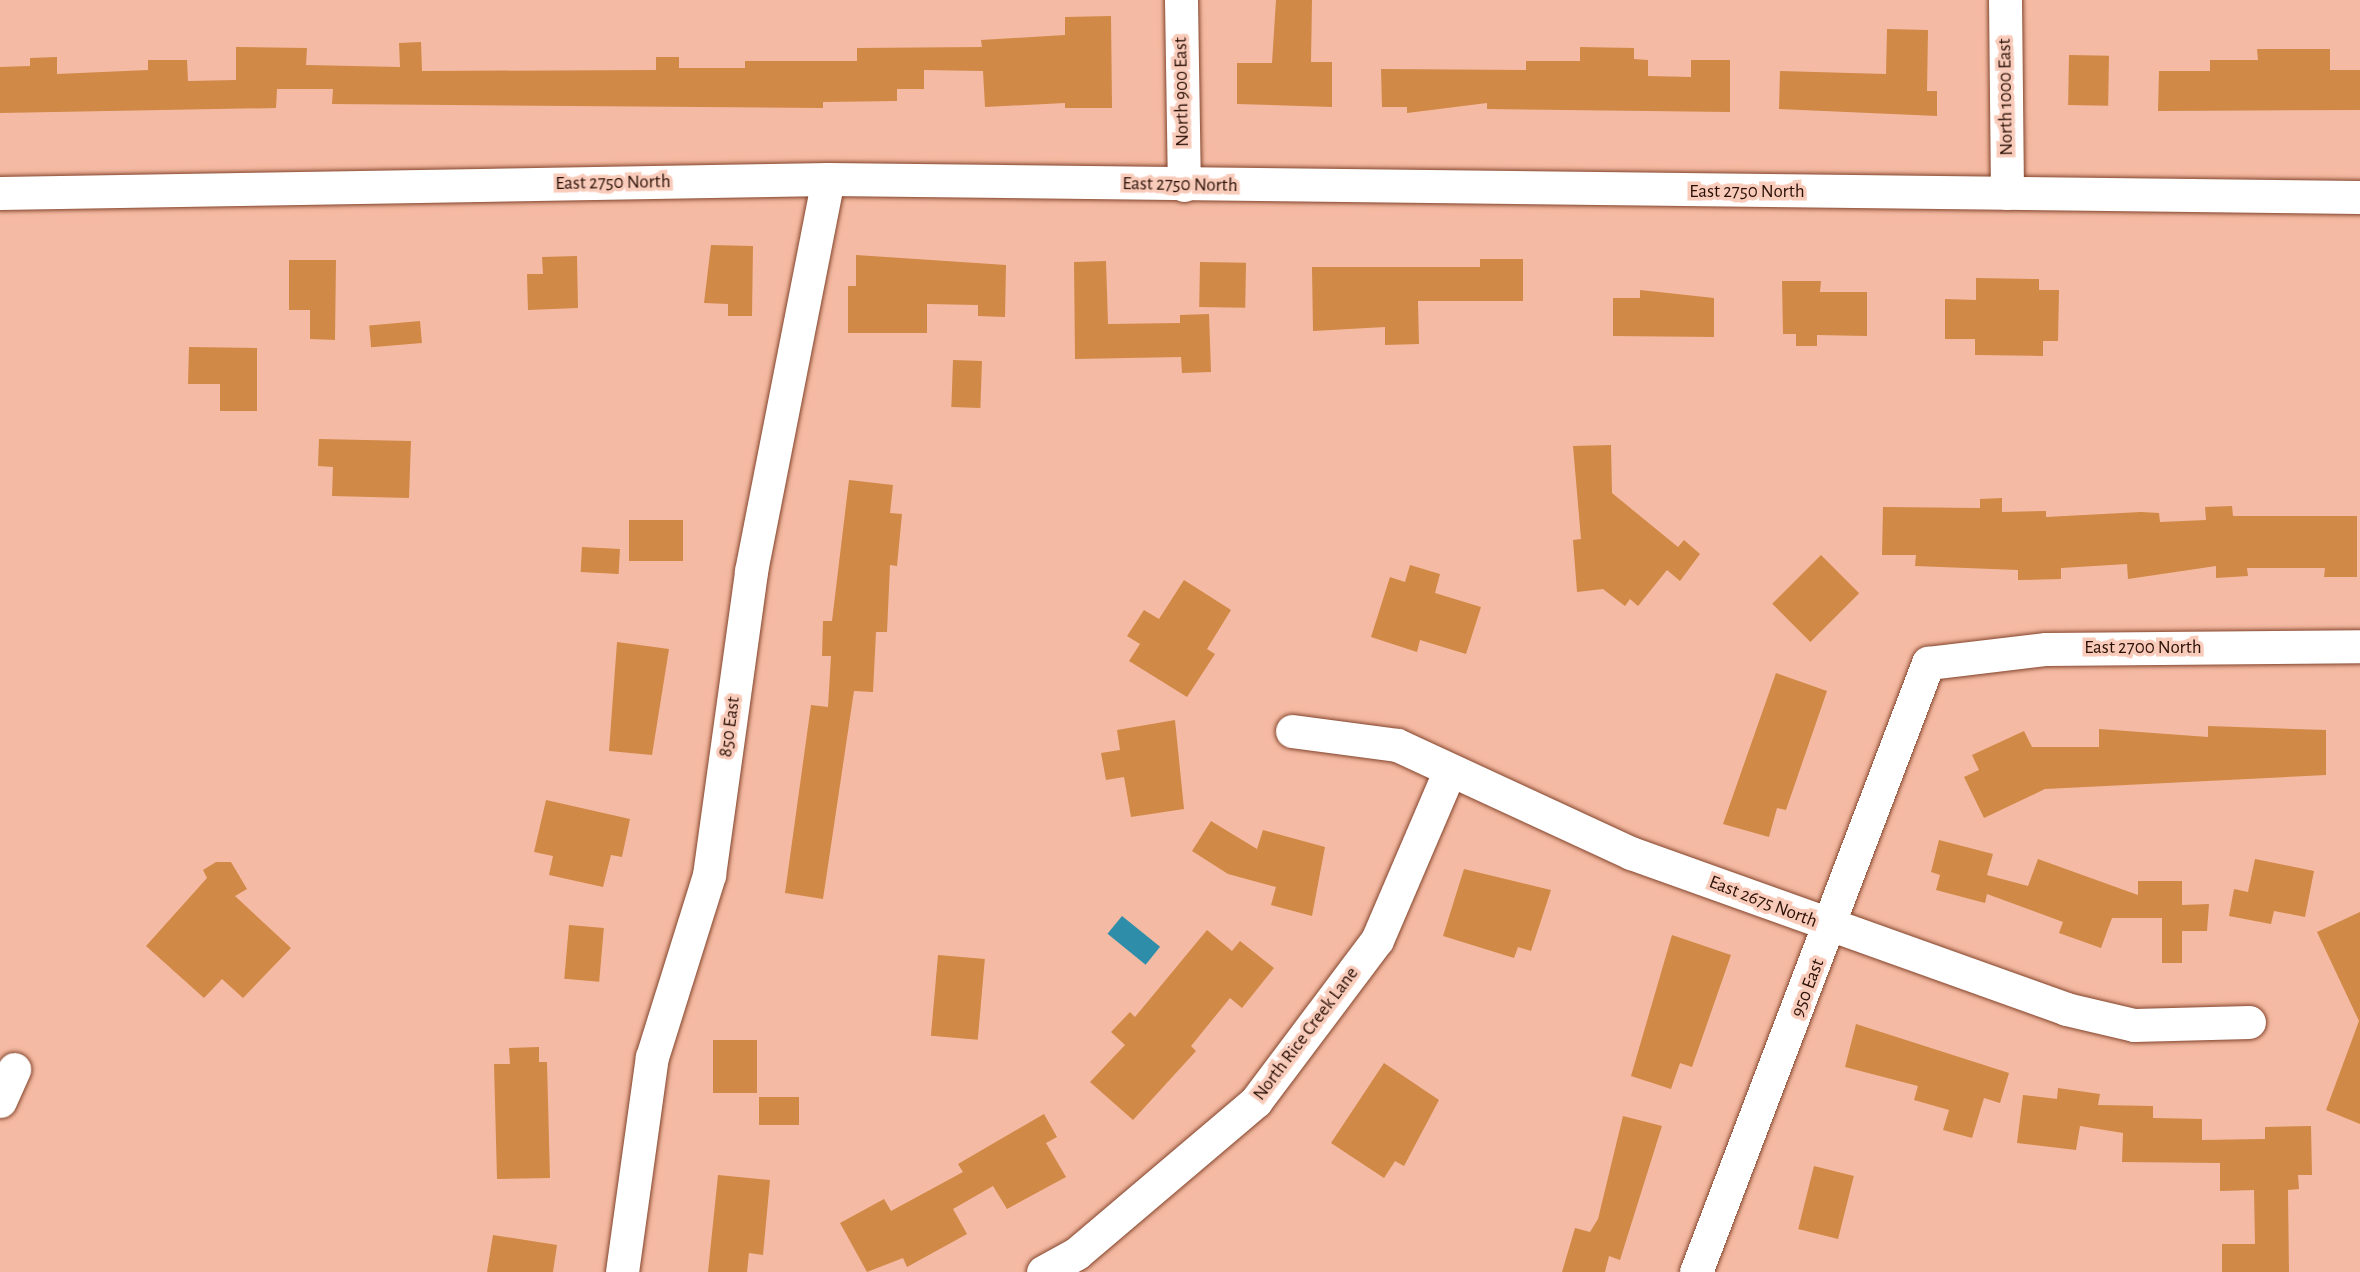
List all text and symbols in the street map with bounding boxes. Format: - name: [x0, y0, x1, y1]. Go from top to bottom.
- street label: North 900 East: [1170, 37, 1194, 147]
- street label: North 1000 East: [1994, 38, 2018, 156]
- street label: East 2750 North: [555, 171, 671, 195]
- street label: East 2750 North: [1122, 173, 1238, 197]
- street label: East 2750 North: [1689, 181, 1805, 203]
- street label: East 2700 North: [2084, 637, 2202, 659]
- street label: 850 East: [714, 695, 746, 759]
- street label: East 2675 North: [1706, 871, 1820, 933]
- street label: 950 East: [1786, 956, 1830, 1020]
- street label: North Rice Creek Lane: [1248, 963, 1364, 1105]

